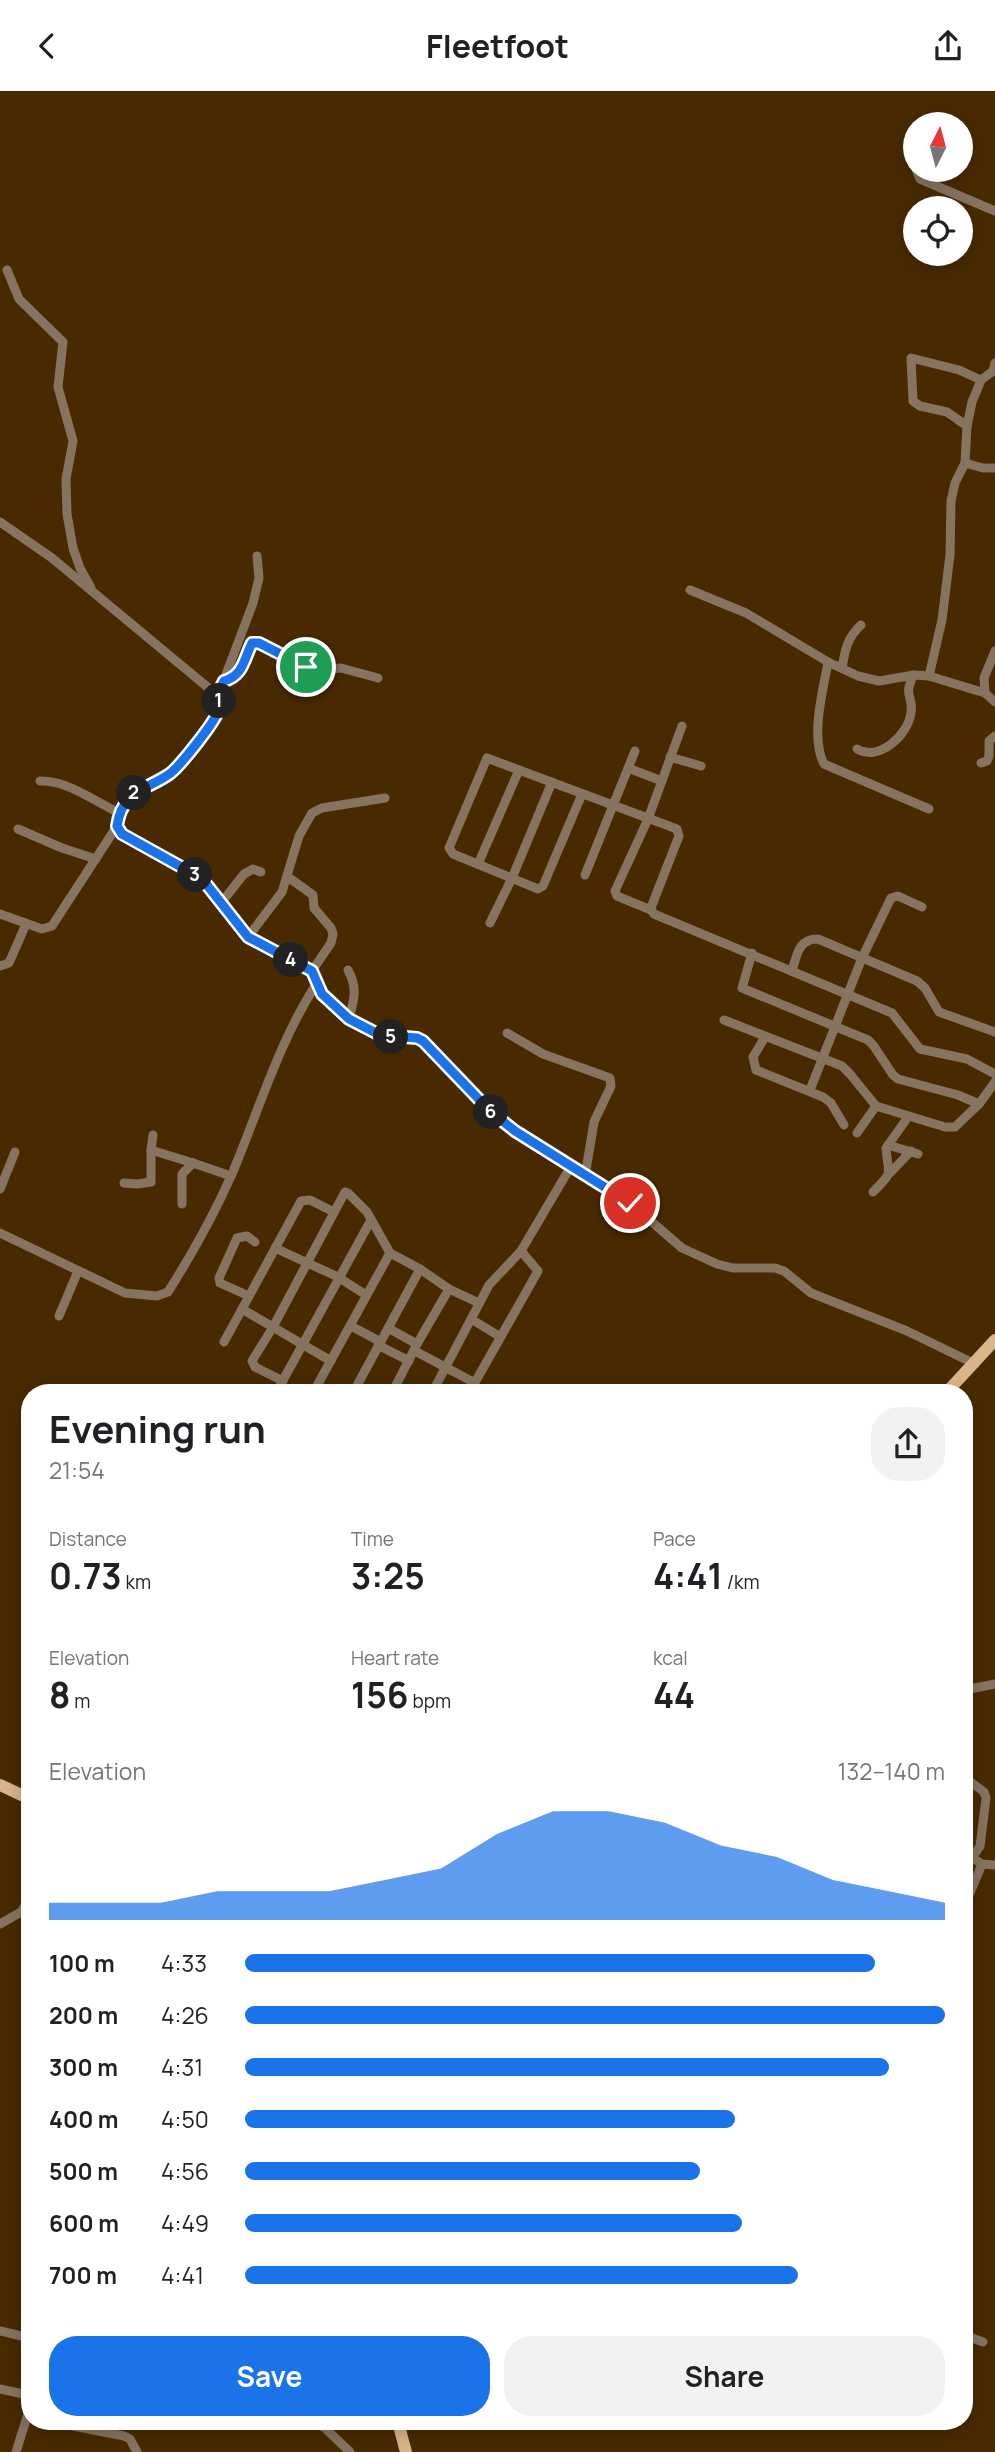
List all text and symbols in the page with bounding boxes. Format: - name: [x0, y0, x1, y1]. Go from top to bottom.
- text: Fleetfoot: [426, 24, 569, 68]
- icon: back: [28, 27, 66, 65]
- icon: share: [929, 27, 967, 65]
- north arrow: [903, 112, 973, 182]
- map controls: [903, 112, 973, 266]
- button: locate: [903, 196, 973, 266]
- pin: [276, 637, 336, 697]
- icon: arrive: [287, 648, 325, 686]
- pin: 1: [202, 683, 236, 719]
- text: 1: [214, 687, 223, 713]
- pin: 2: [116, 775, 152, 811]
- text: 2: [128, 779, 139, 805]
- pin: 3: [178, 857, 212, 893]
- text: 3: [189, 861, 200, 887]
- pin: 4: [274, 943, 308, 977]
- text: 4: [285, 946, 296, 972]
- pin: 5: [374, 1019, 408, 1055]
- text: 5: [385, 1023, 396, 1049]
- pin: 6: [474, 1095, 508, 1129]
- text: 6: [485, 1098, 496, 1124]
- pin: [600, 1173, 660, 1233]
- icon: check: [611, 1184, 649, 1222]
- text: Evening run: [49, 1402, 266, 1454]
- button: share: [871, 1407, 945, 1481]
- text: 21:54: [49, 1454, 105, 1486]
- text: Distance: [49, 1526, 127, 1552]
- text: Time: [351, 1526, 394, 1552]
- text: Pace: [653, 1526, 696, 1552]
- text: 0.73: [49, 1552, 122, 1600]
- text: 3:25: [351, 1552, 425, 1600]
- text: 4:41: [653, 1552, 723, 1600]
- text: km: [122, 1569, 151, 1595]
- text: /km: [723, 1569, 760, 1595]
- text: Elevation: [49, 1645, 129, 1671]
- text: Heart rate: [351, 1645, 439, 1671]
- text: kcal: [653, 1645, 688, 1671]
- text: 8: [49, 1671, 70, 1719]
- text: 156: [351, 1671, 409, 1719]
- text: 44: [653, 1671, 695, 1719]
- text: m: [70, 1688, 90, 1714]
- text: bpm: [409, 1688, 451, 1714]
- text: Elevation: [49, 1755, 146, 1787]
- text: 132–140 m: [838, 1755, 945, 1787]
- text: 100 m: [49, 1947, 115, 1979]
- text: 4:33: [161, 1947, 207, 1979]
- text: 200 m: [49, 1999, 118, 2031]
- text: 4:26: [161, 1999, 209, 2031]
- text: 300 m: [49, 2051, 118, 2083]
- text: 4:31: [161, 2051, 203, 2083]
- text: 400 m: [49, 2103, 119, 2135]
- text: 4:50: [161, 2103, 209, 2135]
- text: 500 m: [49, 2155, 118, 2187]
- text: 4:56: [161, 2155, 209, 2187]
- text: 600 m: [49, 2207, 119, 2239]
- text: 4:49: [161, 2207, 209, 2239]
- text: 700 m: [49, 2259, 117, 2291]
- text: 4:41: [161, 2259, 204, 2291]
- button: Save: [49, 2336, 490, 2416]
- button: Share: [504, 2336, 945, 2416]

